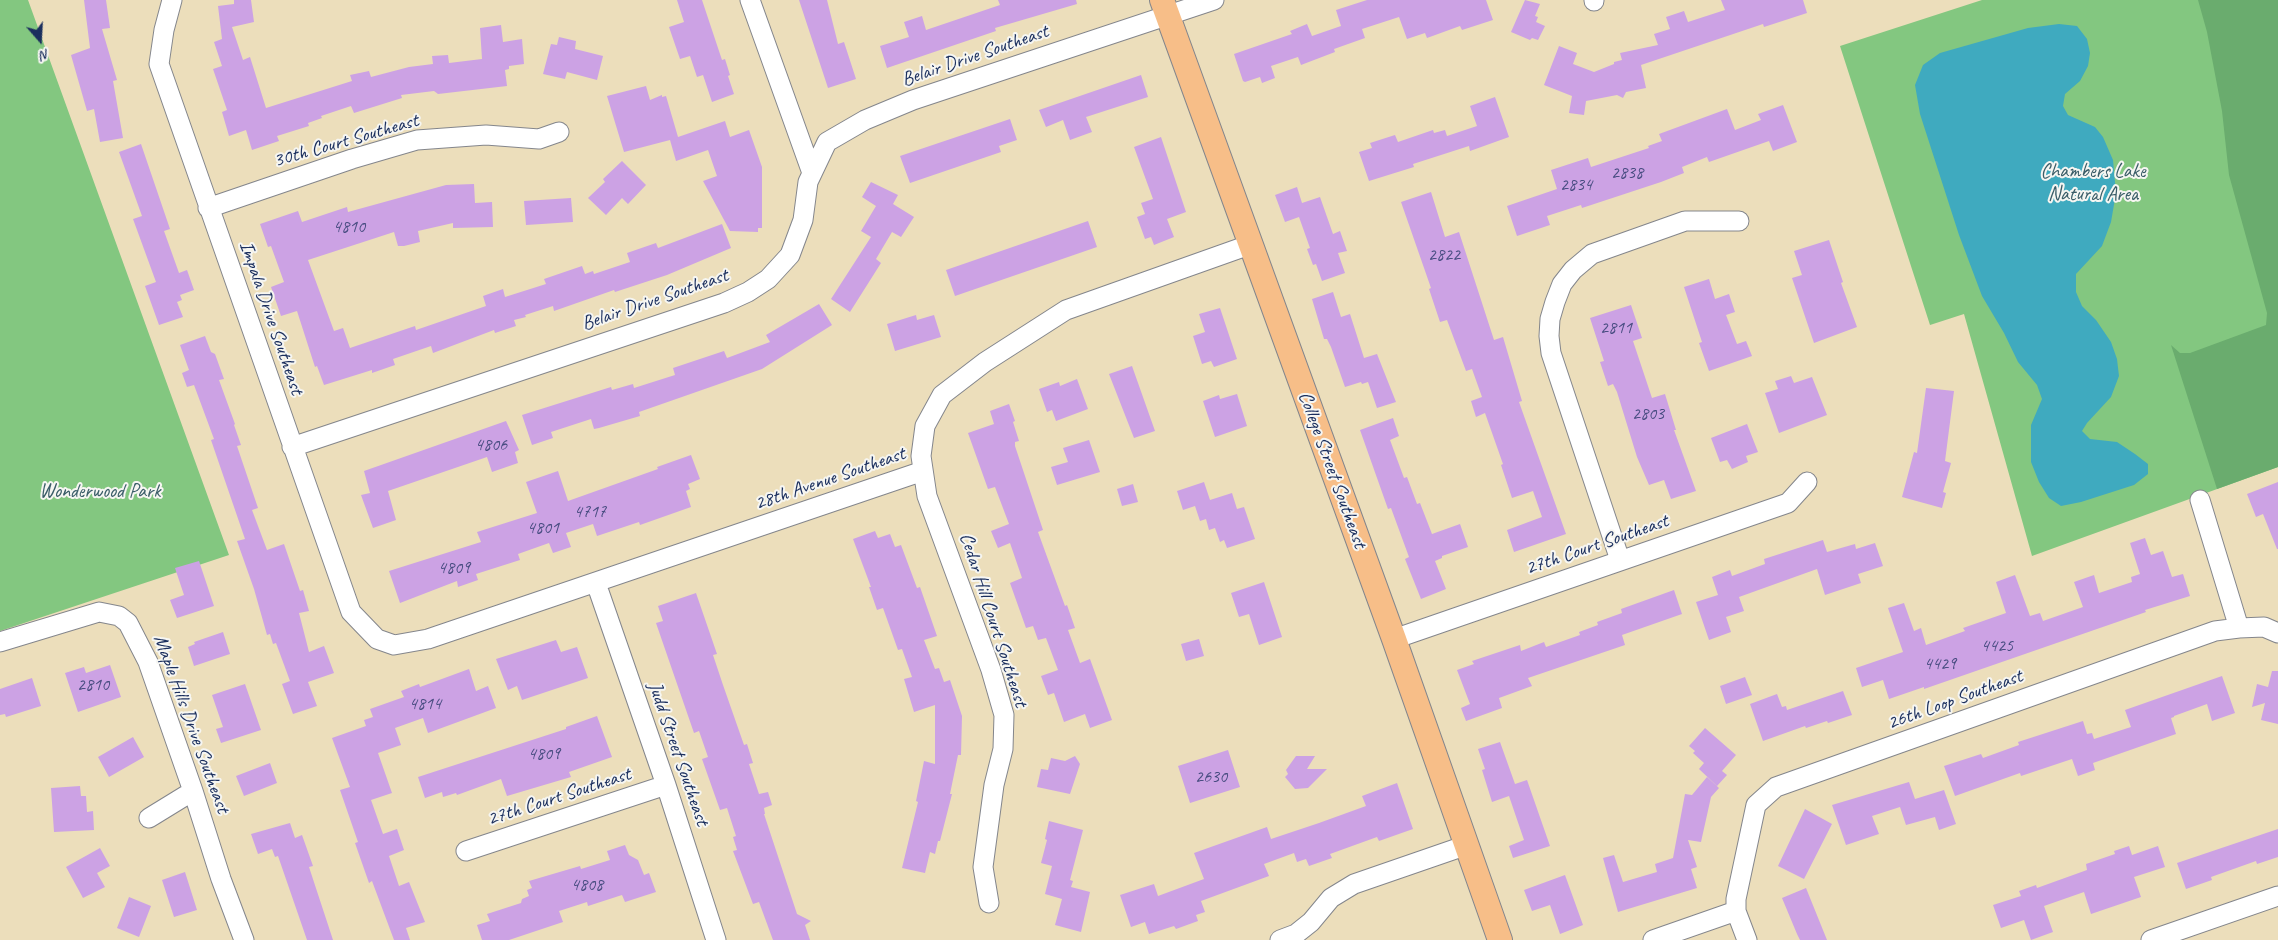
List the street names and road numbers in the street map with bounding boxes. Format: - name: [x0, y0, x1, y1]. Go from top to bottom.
- street label: Belair Drive Southeast: [899, 20, 1051, 92]
- street label: 30th Court Southeast: [271, 109, 421, 173]
- street label: Impala Drive Southeast: [233, 238, 309, 398]
- street label: Belair Drive Southeast: [579, 264, 731, 336]
- street label: College Street Southeast: [1293, 388, 1371, 552]
- street label: 28th Avenue Southeast: [752, 442, 908, 516]
- street label: 27th Court Southeast: [1522, 509, 1672, 581]
- street label: Cedar Hill Court Southeast: [954, 530, 1032, 710]
- street label: Maple Hills Drive Southeast: [148, 631, 234, 817]
- street label: 26th Loop Southeast: [1884, 664, 2026, 736]
- street label: Judd Street Southeast: [642, 679, 714, 829]
- street label: 27th Court Southeast: [484, 762, 634, 832]

